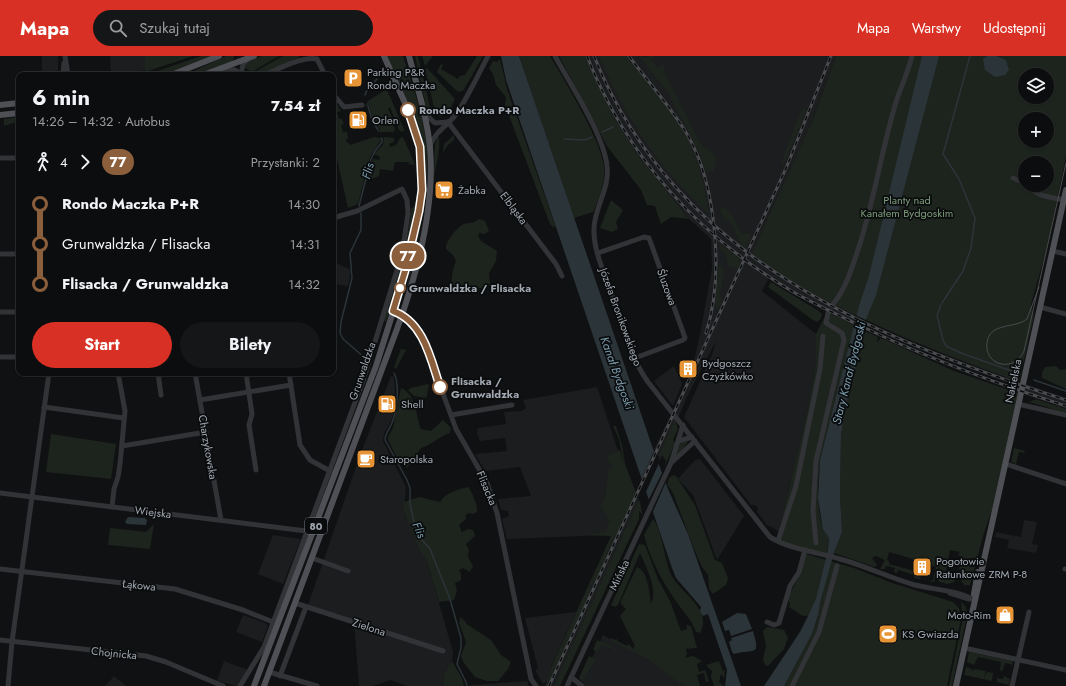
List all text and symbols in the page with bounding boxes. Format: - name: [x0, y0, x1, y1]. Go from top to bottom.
- search box: [93, 10, 373, 46]
- text: Mapa: [20, 15, 69, 42]
- icon: search: [107, 17, 129, 39]
- text: Szukaj tutaj: [139, 17, 210, 39]
- text: Mapa: [857, 18, 890, 38]
- text: Warstwy: [912, 18, 961, 38]
- text: Udostępnij: [983, 18, 1046, 38]
- place label: Parking P&R Rondo Maczka: [367, 64, 435, 93]
- parking icon: Parking P&R Rondo Maczka: [342, 67, 364, 89]
- map controls: [1018, 68, 1054, 192]
- button: layers: [1018, 68, 1054, 104]
- text: 6 min: [32, 81, 90, 113]
- text: 7.54 zł: [271, 95, 320, 117]
- marker: Rondo Maczka P+R: [400, 102, 416, 118]
- place label: Rondo Maczka P+R: [419, 102, 520, 118]
- fuel station icon: Orlen: [347, 109, 369, 131]
- text: 14:26 – 14:32 · Autobus: [32, 112, 170, 131]
- place label: Orlen: [372, 112, 398, 128]
- button: +: [1018, 112, 1054, 148]
- icon: walk: [32, 151, 54, 173]
- icon: forward: [74, 151, 96, 173]
- text: 77: [110, 152, 126, 172]
- text: 4: [60, 153, 68, 172]
- text: Przystanki: 2: [251, 153, 320, 172]
- button: −: [1018, 156, 1054, 192]
- water label: Flis: [357, 161, 379, 181]
- supermarket icon: Żabka: [433, 179, 455, 201]
- place label: Żabka: [458, 182, 486, 198]
- street label: Elbląska: [496, 188, 532, 228]
- park label: Planty nad Kanałem Bydgoskim: [861, 192, 953, 221]
- text: Rondo Maczka P+R: [62, 193, 199, 215]
- text: 14:30: [288, 195, 320, 214]
- text: Grunwaldzka / Flisacka: [62, 233, 210, 255]
- text: 14:31: [290, 235, 320, 254]
- line badge: 77: [390, 243, 426, 269]
- text: 77: [400, 246, 416, 266]
- street label: Józefa Bronikowskiego: [595, 264, 646, 368]
- street label: Śluzowa: [653, 266, 681, 308]
- text: Flisacka / Grunwaldzka: [62, 273, 229, 295]
- text: 14:32: [288, 275, 320, 294]
- place label: Grunwaldzka / Flisacka: [409, 280, 531, 296]
- marker: Grunwaldzka / Flisacka: [394, 282, 406, 294]
- water label: Stary Kanał Bydgoski: [828, 319, 871, 426]
- button: Start: [32, 322, 172, 368]
- button: Bilety: [180, 322, 320, 368]
- water label: Kanał Bydgoski: [595, 334, 639, 413]
- street label: Grunwaldzka: [345, 340, 379, 402]
- place label: Bydgoszcz Czyżkówko: [702, 355, 753, 384]
- building icon: Bydgoszcz Czyżkówko: [677, 358, 699, 380]
- street label: Nakielska: [1001, 358, 1025, 404]
- place label: Flisacka / Grunwaldzka: [451, 373, 519, 402]
- marker: Flisacka / Grunwaldzka: [432, 379, 448, 395]
- fuel station icon: Shell: [376, 393, 398, 415]
- place label: Shell: [401, 396, 424, 412]
- street label: Charzykowska: [194, 413, 222, 481]
- cafe icon: Staropolska: [355, 448, 377, 470]
- place label: Staropolska: [380, 451, 433, 467]
- street label: Flisacka: [473, 468, 501, 508]
- street label: Wiejska: [134, 502, 172, 522]
- road number: 80: [305, 518, 327, 534]
- water label: Flis: [407, 519, 431, 541]
- place label: Pogotowie Ratunkowe ZRM P-8: [936, 553, 1027, 582]
- building icon: Pogotowie Ratunkowe ZRM P-8: [911, 556, 933, 578]
- street label: Mińska: [605, 557, 633, 593]
- street label: Łąkowa: [120, 575, 157, 595]
- shop icon: Moto-Rim: [994, 604, 1016, 626]
- place label: Moto-Rim: [948, 607, 991, 623]
- street label: Zielona: [350, 614, 388, 640]
- sports icon: KS Gwiazda: [877, 623, 899, 645]
- place label: KS Gwiazda: [902, 626, 959, 642]
- street label: Chojnicka: [90, 643, 138, 663]

